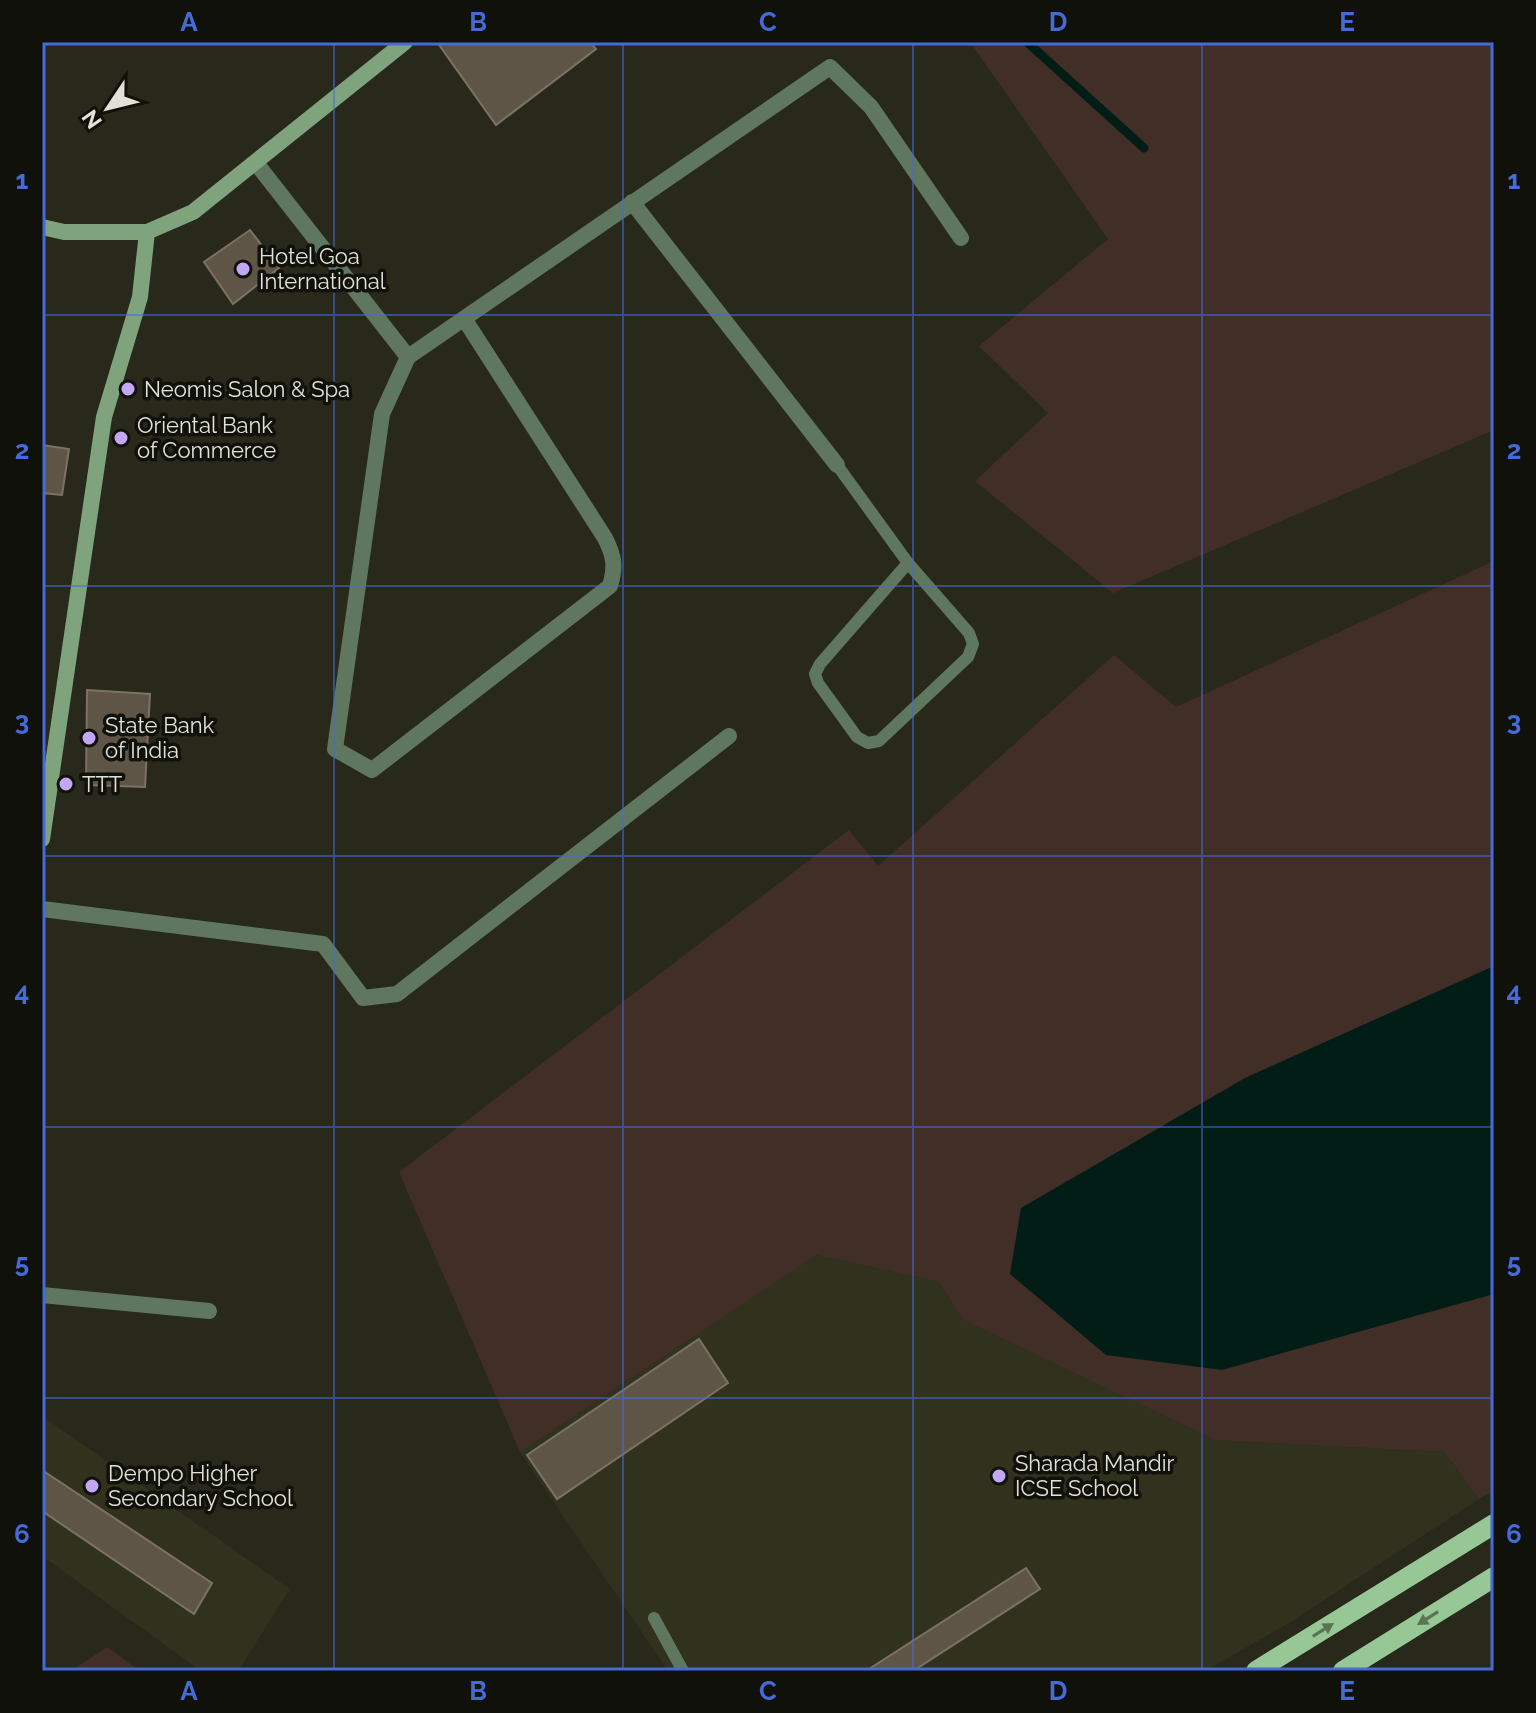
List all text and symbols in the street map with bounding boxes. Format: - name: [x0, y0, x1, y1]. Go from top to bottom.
- text: A: [180, 7, 198, 37]
- text: B: [469, 7, 487, 37]
- text: C: [759, 7, 777, 37]
- text: D: [1049, 7, 1067, 37]
- text: E: [1339, 7, 1355, 37]
- north arrow: [68, 68, 148, 148]
- text: N: [76, 105, 107, 134]
- text: 1: [16, 165, 29, 195]
- text: 1: [1508, 165, 1521, 195]
- place label: Hotel Goa International: [259, 243, 386, 294]
- marker: Hotel Goa International: [234, 260, 252, 278]
- place label: Neomis Salon & Spa: [144, 376, 350, 402]
- marker: Neomis Salon & Spa: [119, 380, 137, 398]
- place label: Oriental Bank of Commerce: [137, 412, 276, 463]
- marker: Oriental Bank of Commerce: [112, 429, 130, 447]
- text: 2: [15, 435, 29, 465]
- text: 2: [1507, 435, 1521, 465]
- text: 3: [15, 706, 29, 736]
- text: 3: [1507, 706, 1521, 736]
- place label: State Bank of India: [105, 712, 215, 763]
- marker: State Bank of India: [80, 729, 98, 747]
- place label: TTT: [82, 771, 123, 797]
- marker: TTT: [57, 775, 75, 793]
- text: 4: [15, 977, 29, 1007]
- text: 4: [1507, 977, 1521, 1007]
- text: 5: [15, 1248, 29, 1278]
- text: 5: [1507, 1248, 1521, 1278]
- place label: Sharada Mandir ICSE School: [1015, 1450, 1175, 1501]
- place label: Dempo Higher Secondary School: [108, 1460, 293, 1511]
- marker: Sharada Mandir ICSE School: [990, 1467, 1008, 1485]
- marker: Dempo Higher Secondary School: [83, 1477, 101, 1495]
- text: 6: [14, 1519, 30, 1549]
- text: 6: [1506, 1519, 1522, 1549]
- one-way arrow: [1417, 1611, 1439, 1625]
- one-way arrow: [1312, 1623, 1334, 1637]
- text: A: [180, 1676, 198, 1706]
- text: B: [469, 1676, 487, 1706]
- text: C: [759, 1676, 777, 1706]
- text: D: [1049, 1676, 1067, 1706]
- text: E: [1339, 1676, 1355, 1706]

